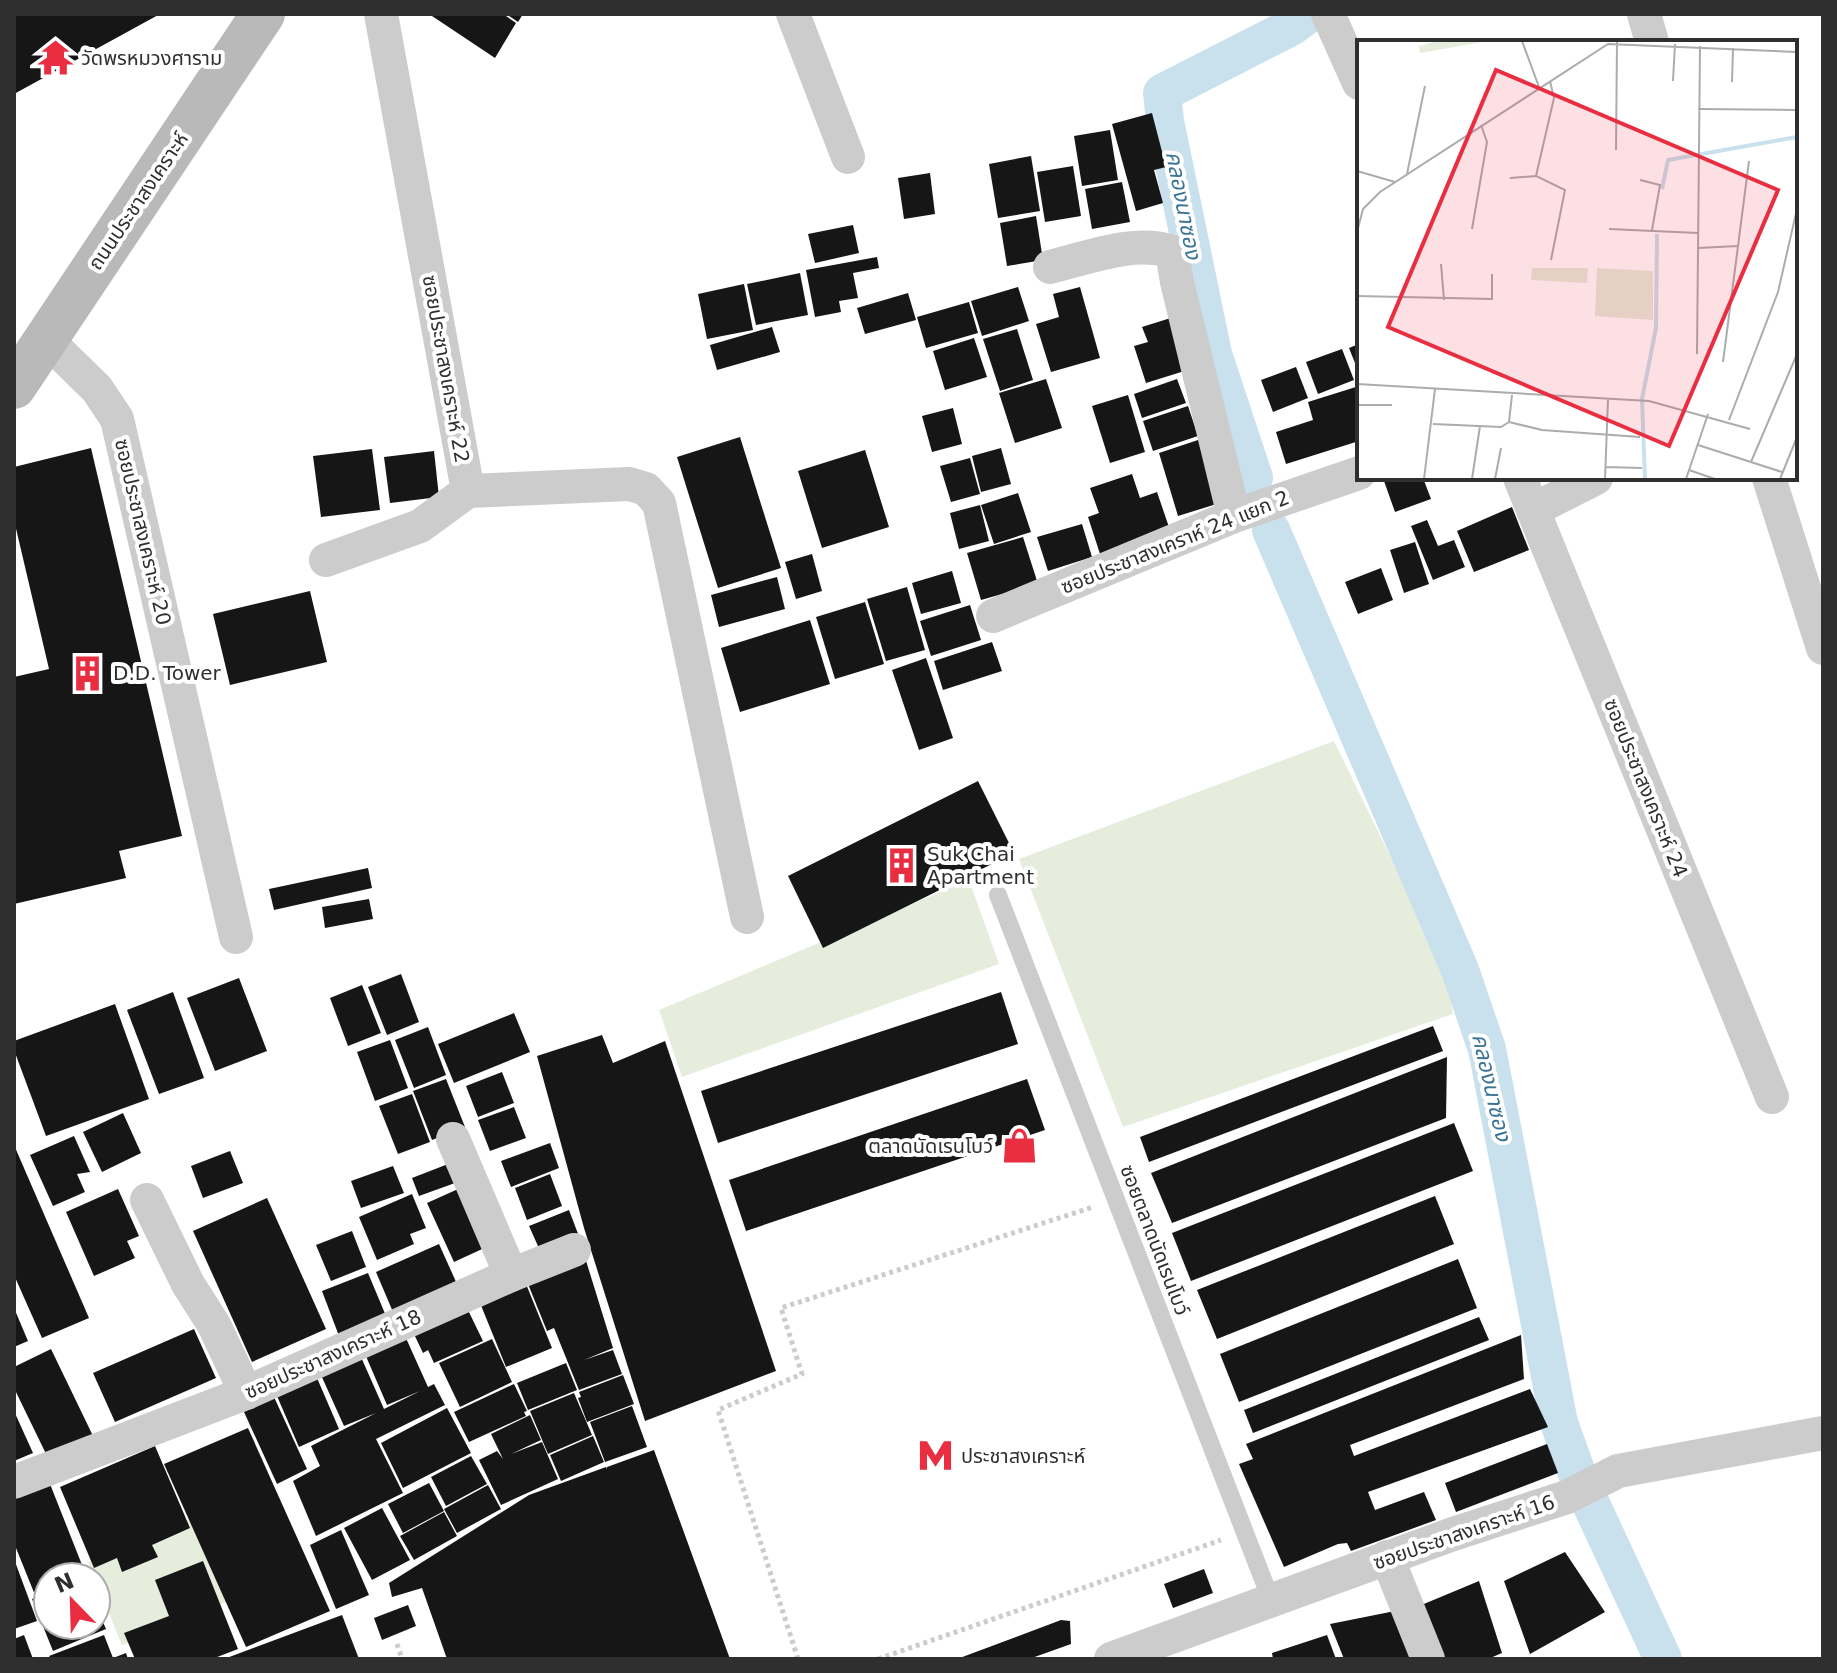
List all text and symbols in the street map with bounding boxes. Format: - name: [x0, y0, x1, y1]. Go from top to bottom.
- temple icon: วัดพรหมวงศาราม: [36, 39, 74, 77]
- inset map: [1357, 40, 1797, 480]
- place label: วัดพรหมวงศาราม: [81, 46, 222, 70]
- street label: ถนนประชาสงเคราะห์: [83, 127, 193, 274]
- water label: คลองนาซอง: [1161, 149, 1206, 262]
- street label: ซอยประชาสงเคราะห์ 22: [418, 273, 474, 465]
- street label: ซอยประชาสงเคราะห์ 20: [110, 436, 176, 628]
- street label: ซอยประชาสงเคราห์ 24 แยก 2: [1057, 485, 1293, 599]
- building icon: D.D. Tower: [68, 654, 106, 692]
- place label: D.D. Tower: [113, 661, 222, 685]
- street label: ซอยประชาสงเคราะห์ 24: [1599, 695, 1693, 881]
- place label: Suk Chai Apartment: [927, 842, 1034, 889]
- building icon: Suk Chai Apartment: [882, 846, 920, 884]
- water label: คลองนาซอง: [1467, 1031, 1516, 1144]
- shop icon: ตลาดนัดเรนโบว์: [1000, 1127, 1038, 1165]
- place label: ตลาดนัดเรนโบว์: [868, 1134, 993, 1158]
- street label: ซอยตลาดนัดเรนโบว์: [1115, 1161, 1195, 1319]
- street label: ซอยประชาสงเคราะห์ 18: [241, 1304, 425, 1404]
- metro station icon: ประชาสงเคราะห์: [916, 1437, 954, 1475]
- place label: ประชาสงเคราะห์: [961, 1444, 1086, 1468]
- street label: ซอยประชาสงเคราะห์ 16: [1370, 1490, 1558, 1574]
- north arrow: [32, 1561, 112, 1641]
- text: N: [51, 1568, 78, 1598]

